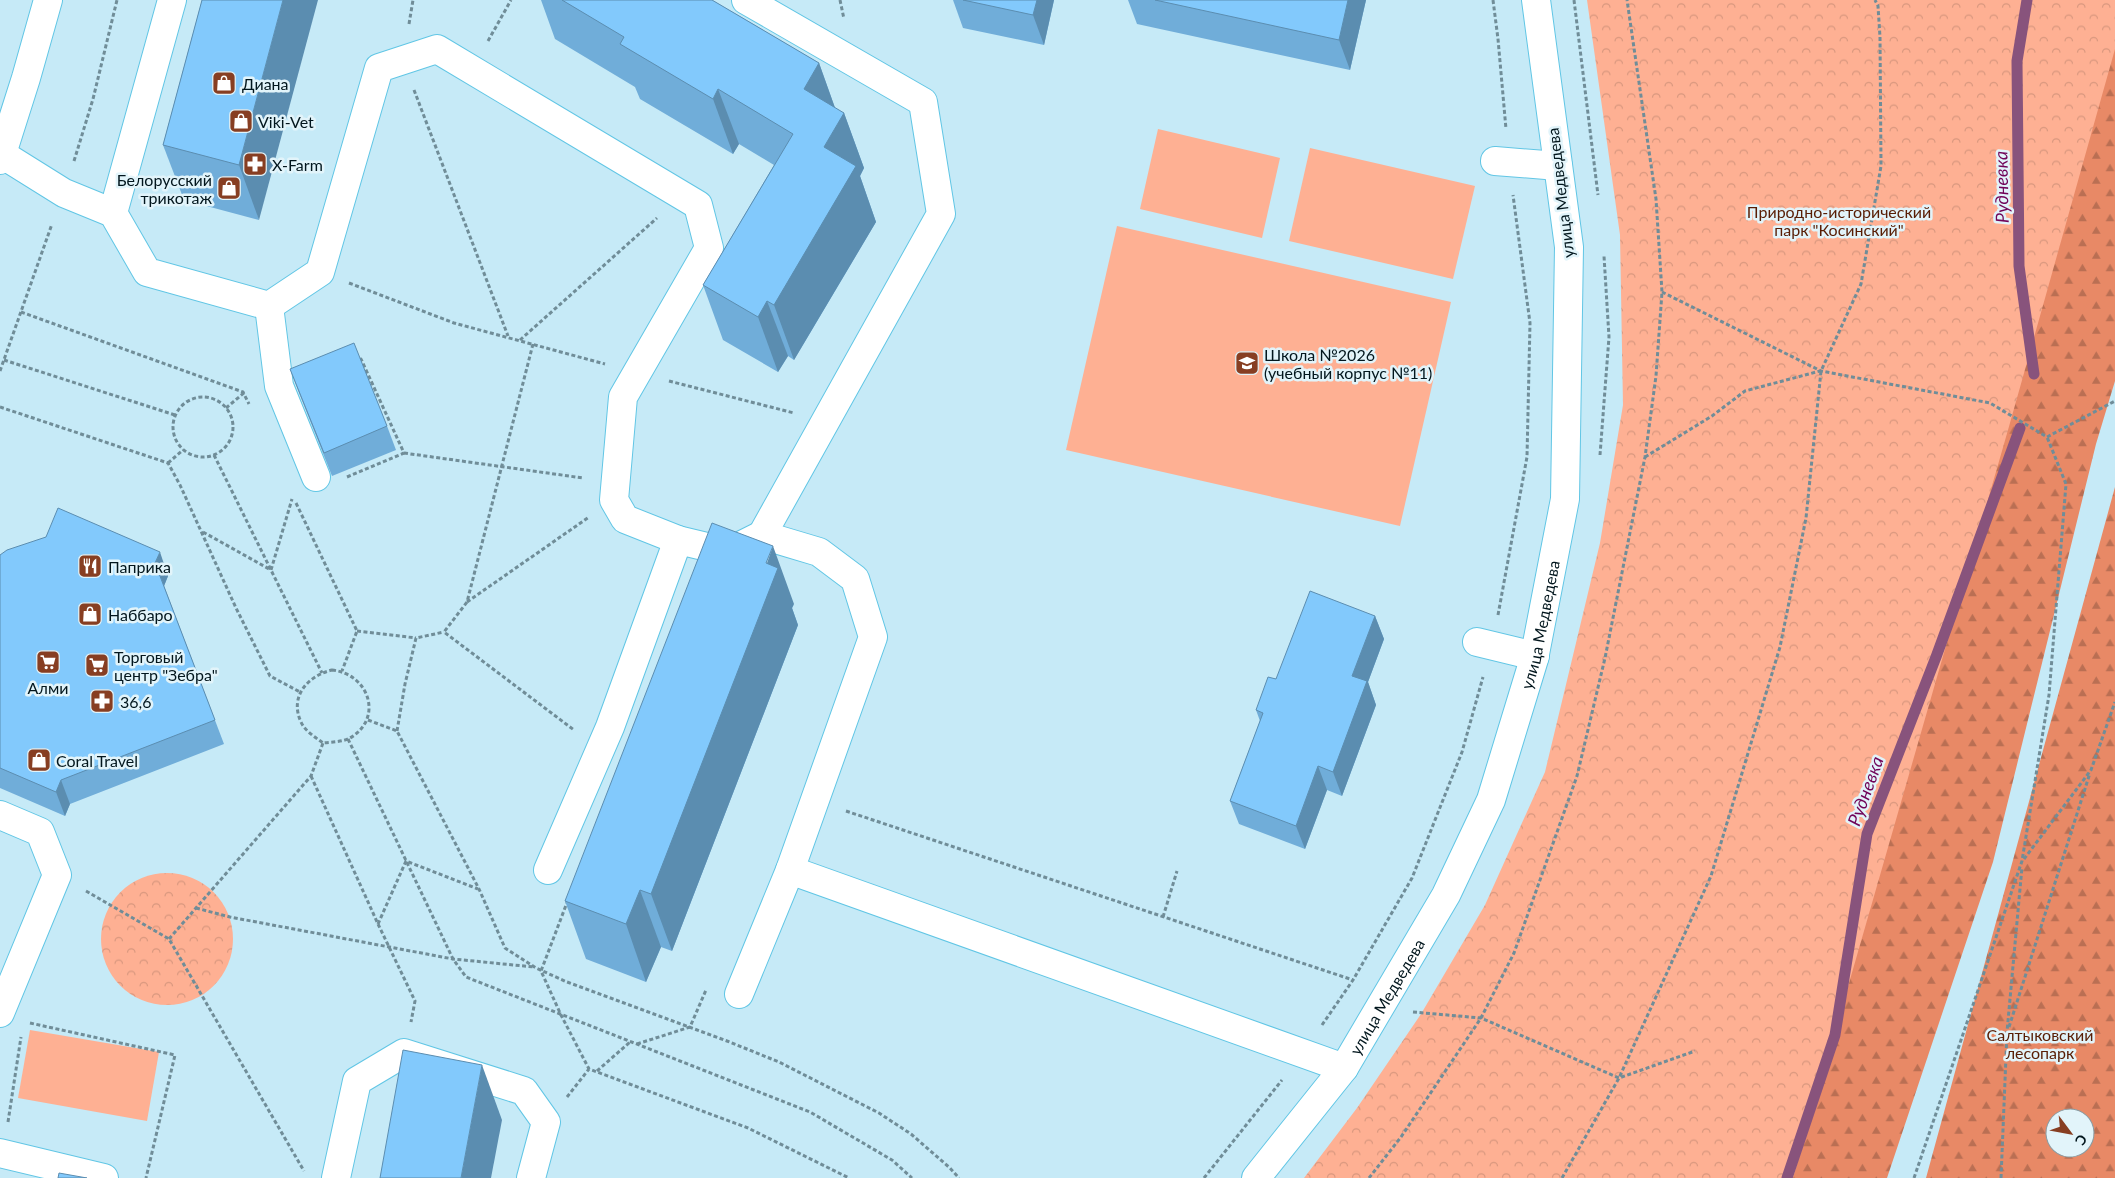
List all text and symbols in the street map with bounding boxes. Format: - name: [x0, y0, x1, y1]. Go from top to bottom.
- shop icon: Диана: [211, 70, 237, 96]
- place label: Диана: [242, 74, 289, 93]
- shop icon: Viki-Vet: [228, 108, 254, 134]
- place label: Viki-Vet: [258, 112, 314, 131]
- street label: улица Медведева: [1543, 127, 1577, 259]
- pharmacy icon: X-Farm: [242, 151, 268, 177]
- water label: Рудневка: [1989, 151, 2013, 223]
- place label: X-Farm: [272, 155, 323, 174]
- place label: Белорусский трикотаж: [117, 170, 212, 207]
- shop icon: Белорусский трикотаж: [216, 175, 242, 201]
- park label: Природно-исторический парк "Косинский": [1747, 202, 1931, 239]
- place label: Школа №2026 (учебный корпус №11): [1264, 345, 1432, 382]
- school or university icon: Школа №2026 (учебный корпус №11): [1234, 350, 1260, 376]
- restaurant icon: Паприка: [77, 553, 103, 579]
- place label: Паприка: [108, 557, 171, 576]
- street label: улица Медведева: [1516, 559, 1562, 691]
- shop icon: Наббаро: [77, 601, 103, 627]
- place label: Наббаро: [108, 605, 173, 624]
- place label: Торговый центр "Зебра": [114, 647, 218, 684]
- supermarket icon: Алми: [35, 649, 61, 675]
- supermarket icon: Торговый центр "Зебра": [84, 652, 110, 678]
- place label: Алми: [28, 678, 68, 697]
- pharmacy icon: 36,6: [89, 688, 115, 714]
- place label: 36,6: [120, 692, 151, 711]
- shop icon: Coral Travel: [26, 747, 52, 773]
- place label: Coral Travel: [56, 751, 138, 770]
- water label: Рудневка: [1842, 753, 1888, 829]
- street label: улица Медведева: [1345, 935, 1428, 1058]
- park label: Салтыковский лесопарк: [1987, 1025, 2093, 1062]
- north arrow: [2045, 1108, 2095, 1158]
- text: С: [2071, 1132, 2091, 1149]

